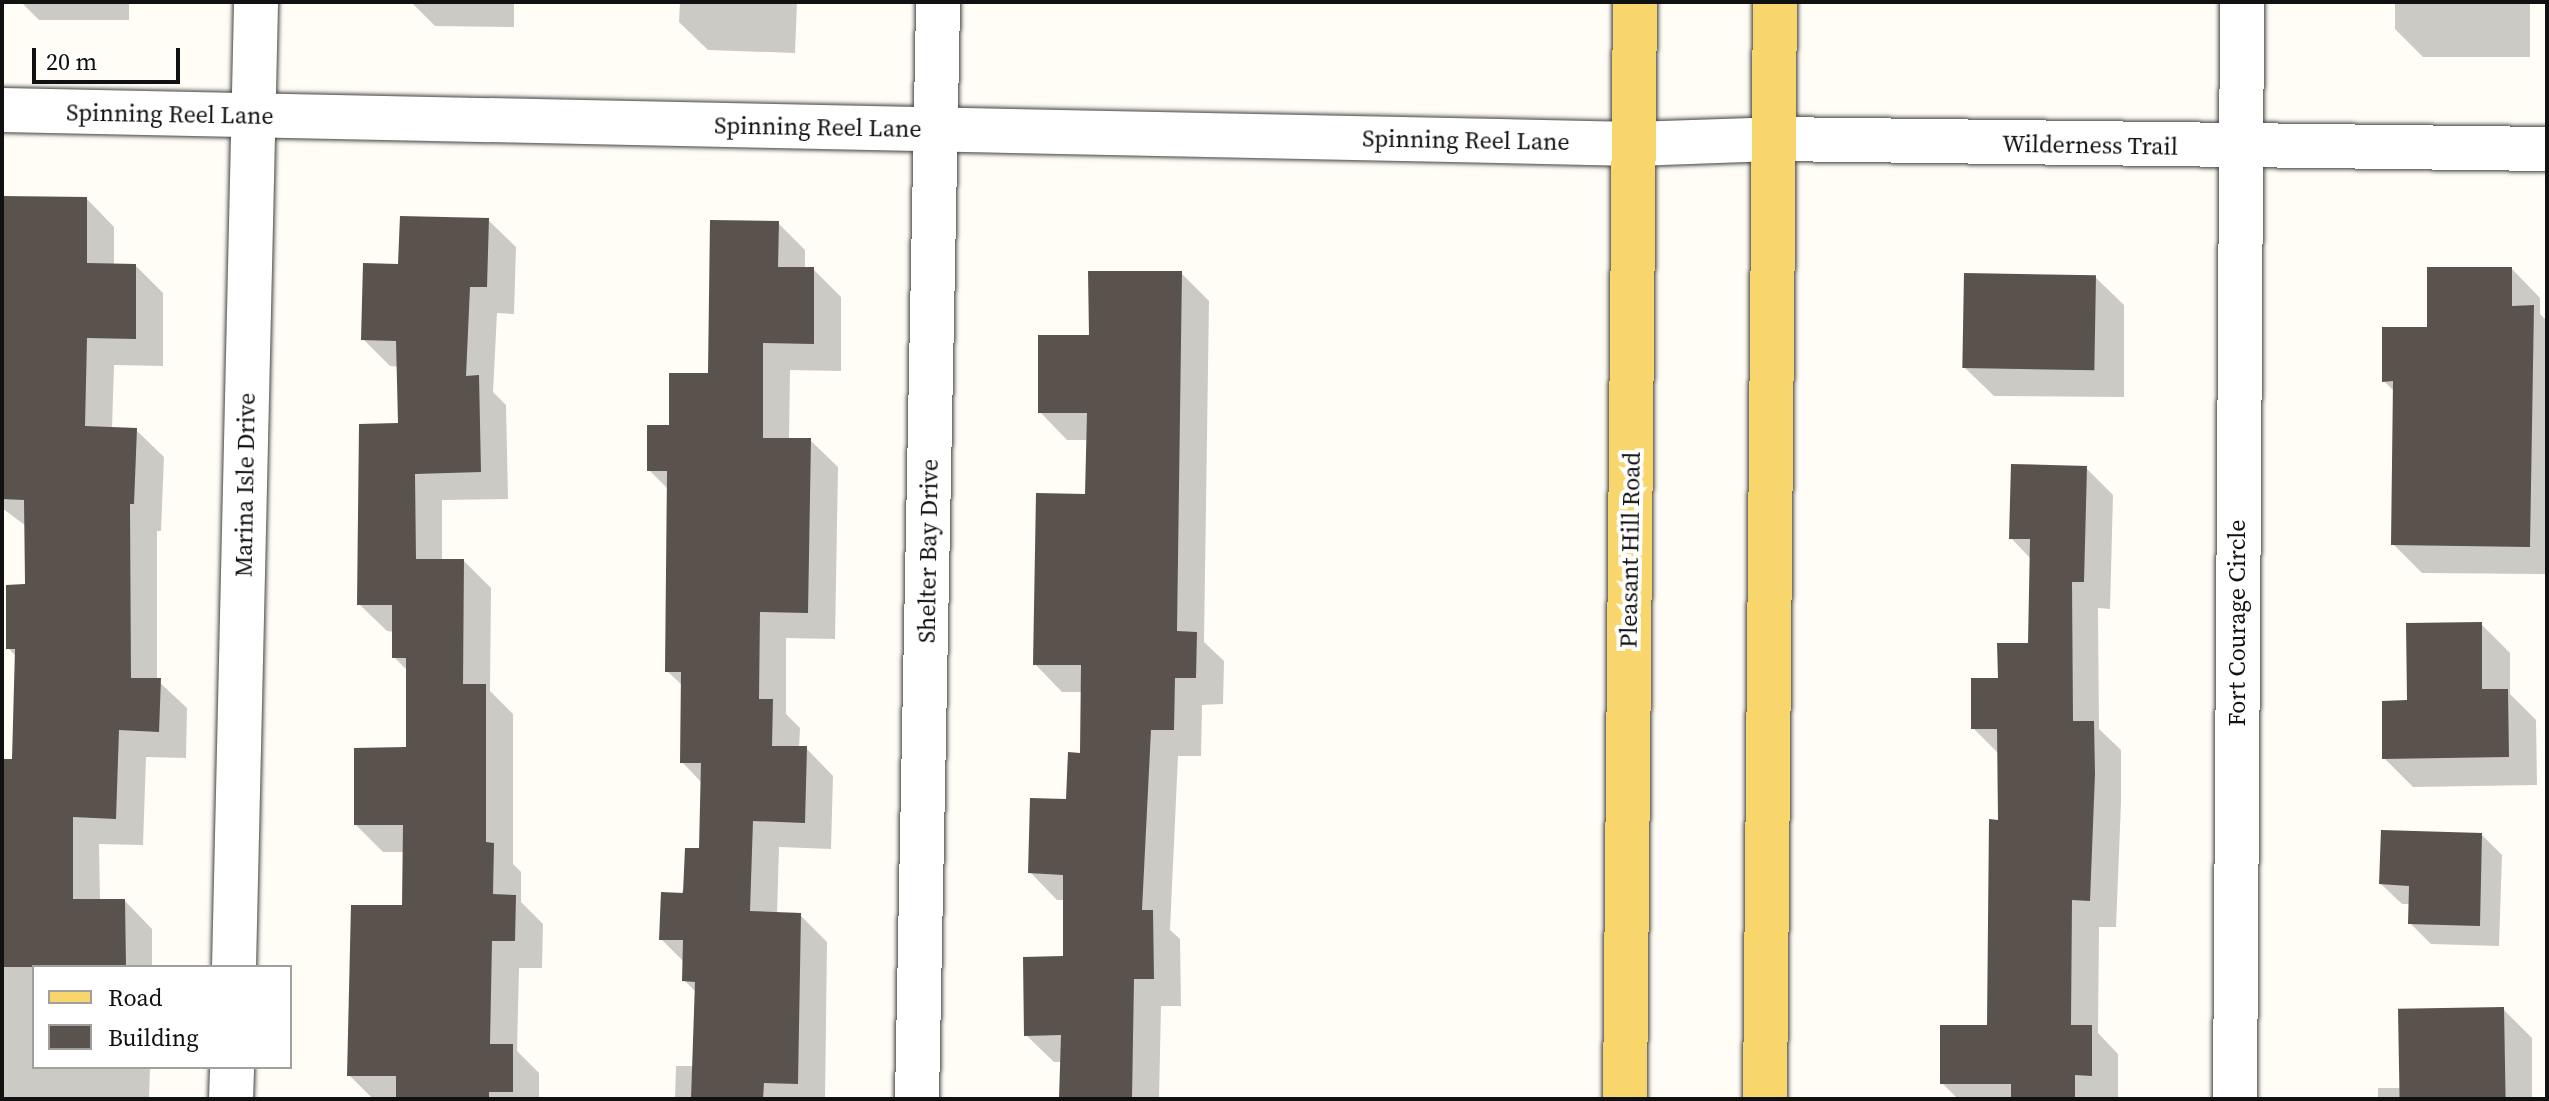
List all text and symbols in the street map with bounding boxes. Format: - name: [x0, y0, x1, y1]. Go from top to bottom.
- scale bar: [36, 32, 184, 82]
- text: 20 m: [46, 45, 97, 78]
- street label: Spinning Reel Lane: [66, 98, 274, 130]
- street label: Spinning Reel Lane: [714, 111, 922, 143]
- street label: Spinning Reel Lane: [1362, 124, 1570, 156]
- street label: Wilderness Trail: [2002, 129, 2178, 161]
- street label: Marina Isle Drive: [229, 393, 261, 577]
- street label: Pleasant Hill Road: [1614, 452, 1646, 648]
- street label: Shelter Bay Drive: [912, 459, 944, 643]
- street label: Fort Courage Circle: [2223, 519, 2251, 727]
- legend: [32, 965, 292, 1069]
- text: Road: [108, 981, 162, 1014]
- text: Building: [108, 1021, 199, 1054]

